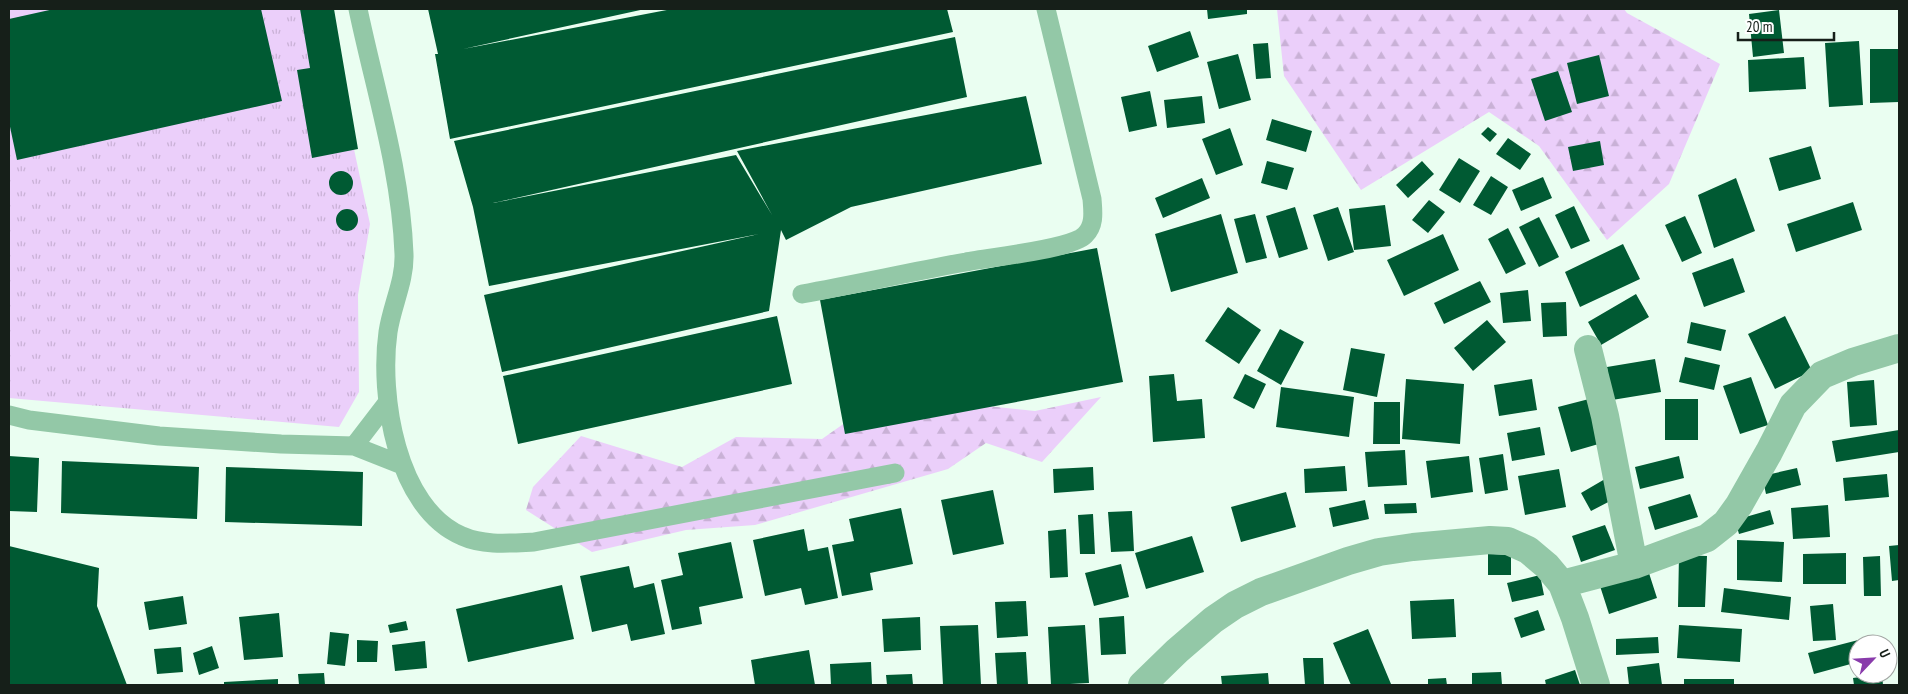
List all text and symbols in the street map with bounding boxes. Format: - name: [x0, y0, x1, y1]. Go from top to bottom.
- scale bar: [1738, 10, 1834, 42]
- text: 20 m: [1746, 17, 1772, 36]
- north arrow: [1848, 634, 1898, 684]
- text: U: [1875, 646, 1894, 661]

